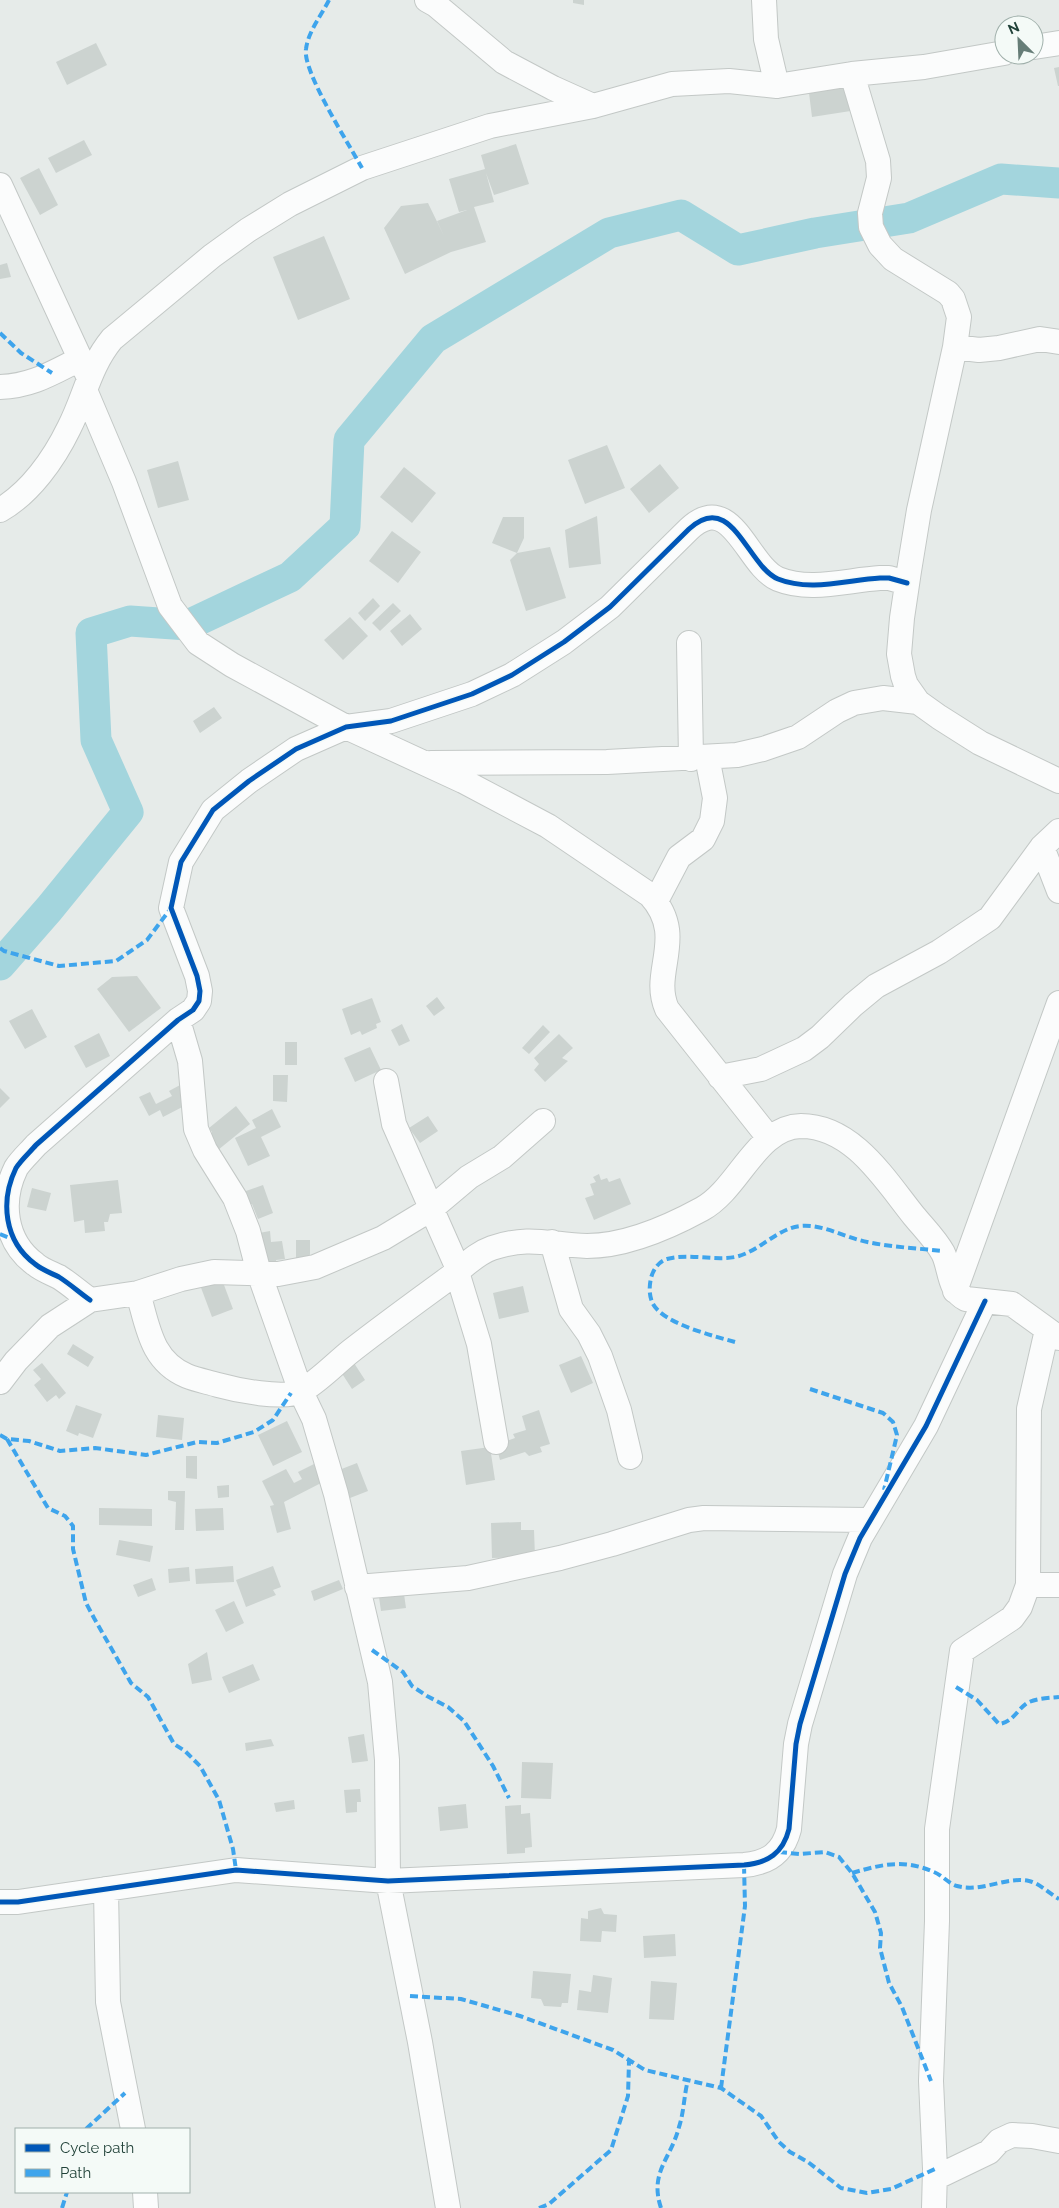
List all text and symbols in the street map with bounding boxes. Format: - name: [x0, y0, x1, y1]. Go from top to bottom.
- north arrow: [994, 15, 1044, 65]
- text: N: [1006, 19, 1022, 38]
- legend: [15, 2128, 190, 2193]
- text: Cycle path: [60, 2139, 134, 2157]
- text: Path: [60, 2164, 91, 2182]

